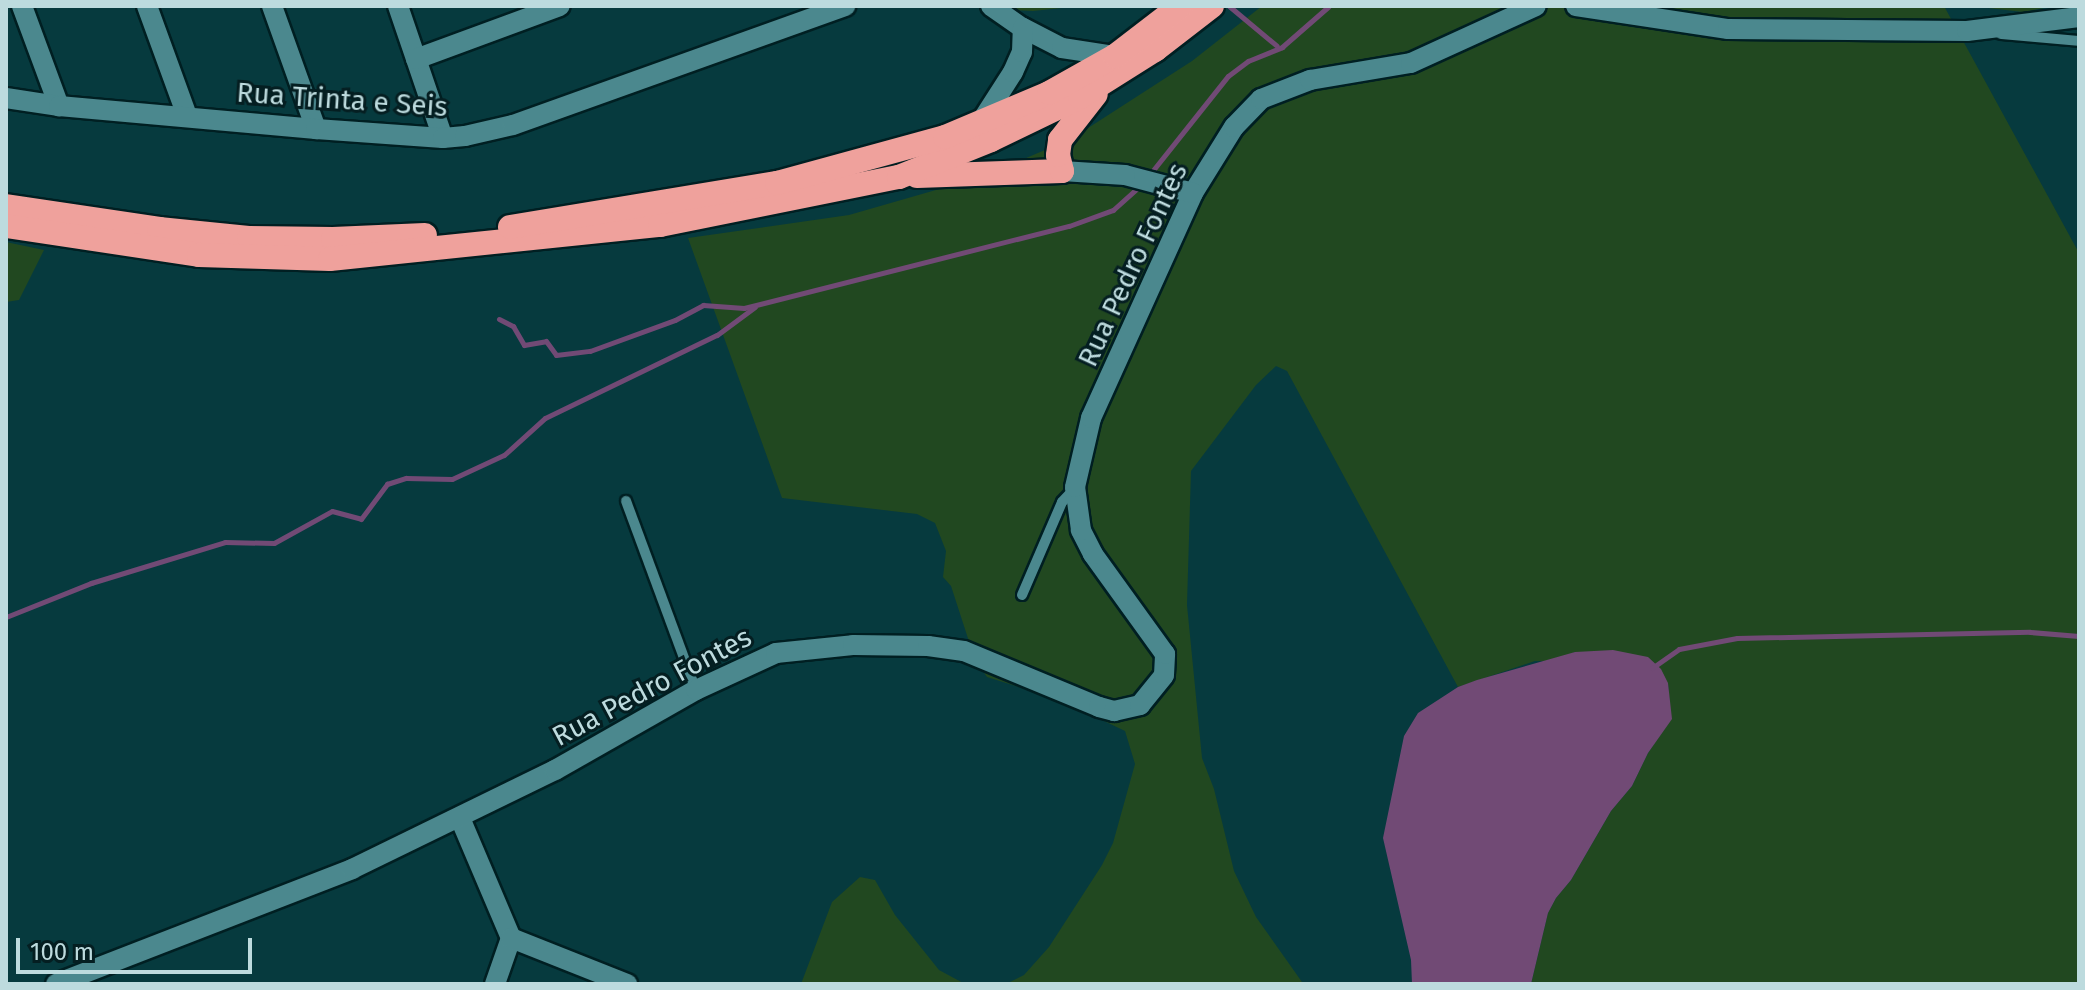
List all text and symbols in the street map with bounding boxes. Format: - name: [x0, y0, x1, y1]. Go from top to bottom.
- street label: Rua Trinta e Seis: [235, 76, 449, 124]
- street label: Rua Pedro Fontes: [1071, 158, 1195, 372]
- street label: Rua Pedro Fontes: [547, 620, 757, 754]
- scale bar: [20, 922, 256, 972]
- text: 100 m: [30, 938, 94, 966]

